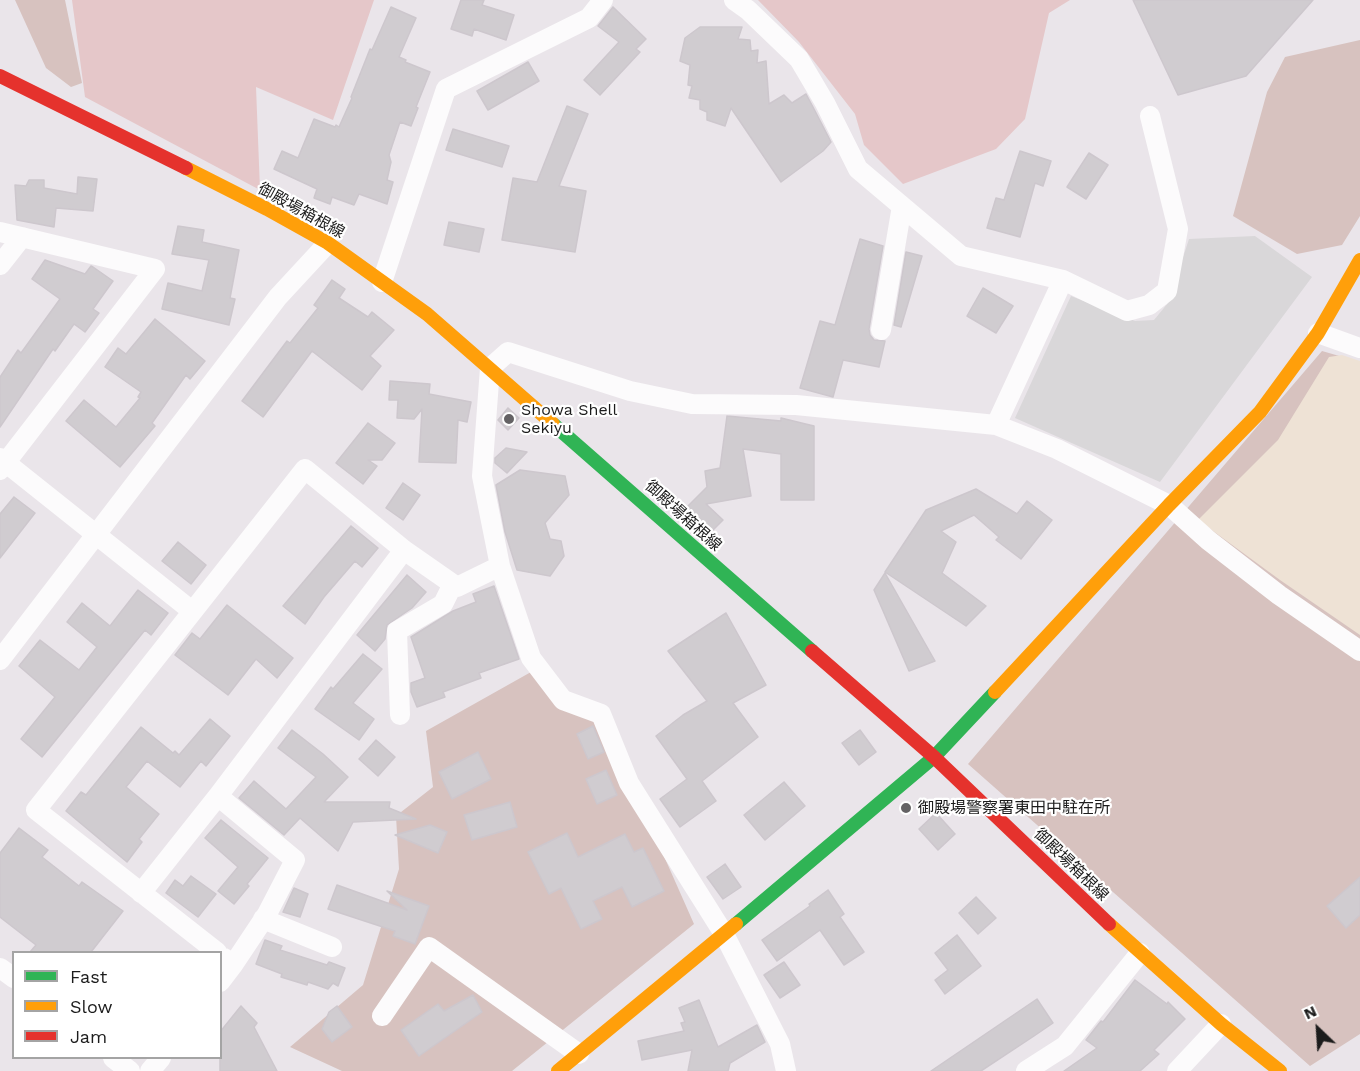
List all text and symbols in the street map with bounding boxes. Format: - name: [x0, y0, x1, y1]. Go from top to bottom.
- street label: 御殿場箱根線: [254, 179, 348, 243]
- place label: Showa Shell Sekiyu: [521, 400, 617, 438]
- marker: Showa Shell Sekiyu: [502, 412, 516, 426]
- street label: 御殿場箱根線: [641, 477, 725, 555]
- place label: 御殿場警察署東田中駐在所: [918, 798, 1110, 818]
- marker: 御殿場警察署東田中駐在所: [899, 801, 913, 815]
- street label: 御殿場箱根線: [1030, 825, 1112, 905]
- legend: [12, 951, 222, 1059]
- text: Fast: [70, 966, 107, 987]
- text: Slow: [70, 996, 113, 1017]
- north arrow: [1288, 999, 1348, 1059]
- text: N: [1301, 1001, 1320, 1023]
- text: Jam: [70, 1026, 107, 1047]

